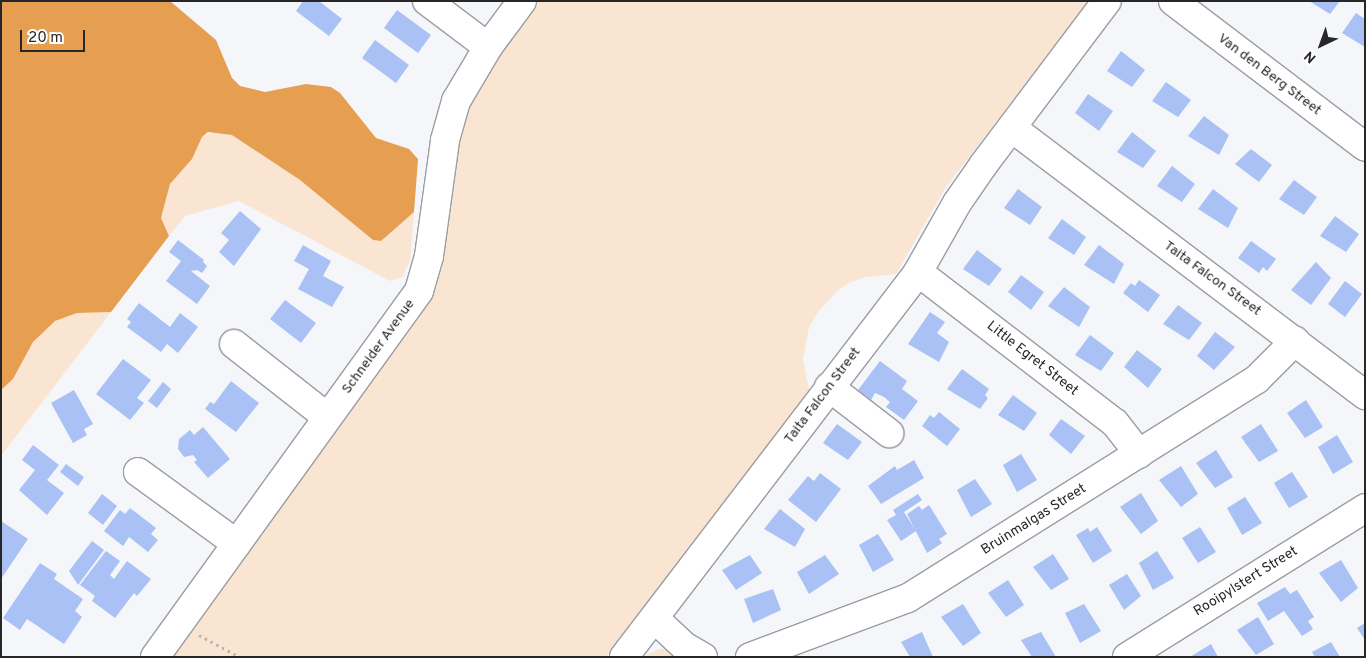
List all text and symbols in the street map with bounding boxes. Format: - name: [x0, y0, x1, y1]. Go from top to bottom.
- scale bar: [22, 20, 88, 52]
- north arrow: [1296, 20, 1346, 70]
- text: 20 m: [28, 29, 63, 48]
- street label: Van den Berg Street: [1214, 31, 1324, 119]
- text: N: [1301, 47, 1320, 66]
- street label: Taita Falcon Street: [1160, 238, 1264, 320]
- street label: Schneider Avenue: [339, 296, 419, 398]
- street label: Little Egret Street: [983, 318, 1081, 400]
- street label: Taita Falcon Street: [781, 344, 865, 448]
- street label: Bruinmalgas Street: [978, 481, 1090, 559]
- street label: Rooipylstert Street: [1191, 543, 1301, 621]

